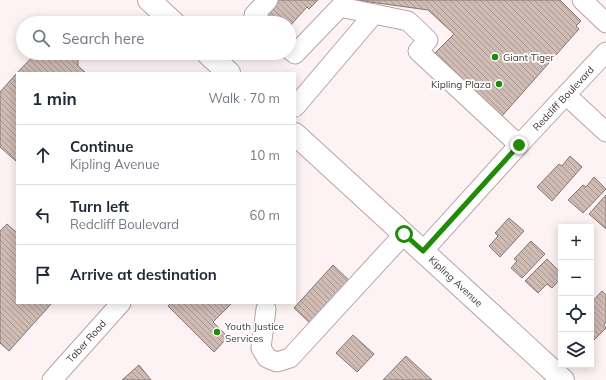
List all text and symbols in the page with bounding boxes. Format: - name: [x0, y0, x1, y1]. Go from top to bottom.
- search box: [16, 16, 296, 60]
- icon: search: [30, 27, 52, 49]
- text: Search here: [62, 29, 144, 48]
- place label: Giant Tiger: [503, 51, 555, 64]
- marker: Giant Tiger: [490, 52, 500, 62]
- street label: Redcliff Boulevard: [530, 63, 597, 133]
- place label: Kipling Plaza: [431, 78, 491, 91]
- marker: Kipling Plaza: [494, 79, 504, 89]
- text: 1 min: [32, 88, 77, 109]
- text: Walk · 70 m: [209, 90, 280, 106]
- route end: [510, 136, 528, 154]
- text: Continue: [70, 137, 133, 156]
- icon: ahead: [32, 144, 54, 166]
- text: 10 m: [250, 147, 280, 163]
- text: Kipling Avenue: [70, 156, 159, 172]
- text: Turn left: [70, 197, 129, 216]
- icon: left: [32, 204, 54, 226]
- text: 60 m: [250, 207, 280, 223]
- text: Redcliff Boulevard: [70, 216, 179, 232]
- map controls: [558, 224, 594, 368]
- button: +: [558, 224, 594, 260]
- route start: [395, 225, 413, 243]
- street label: Kipling Avenue: [426, 253, 485, 310]
- button: −: [558, 260, 594, 296]
- icon: arrive: [32, 264, 54, 286]
- text: Arrive at destination: [70, 265, 217, 284]
- button: locate: [558, 296, 594, 332]
- street label: Taber Road: [64, 317, 109, 366]
- place label: Youth Justice Services: [224, 320, 284, 345]
- marker: Youth Justice Services: [212, 327, 222, 337]
- button: layers: [558, 332, 594, 368]

